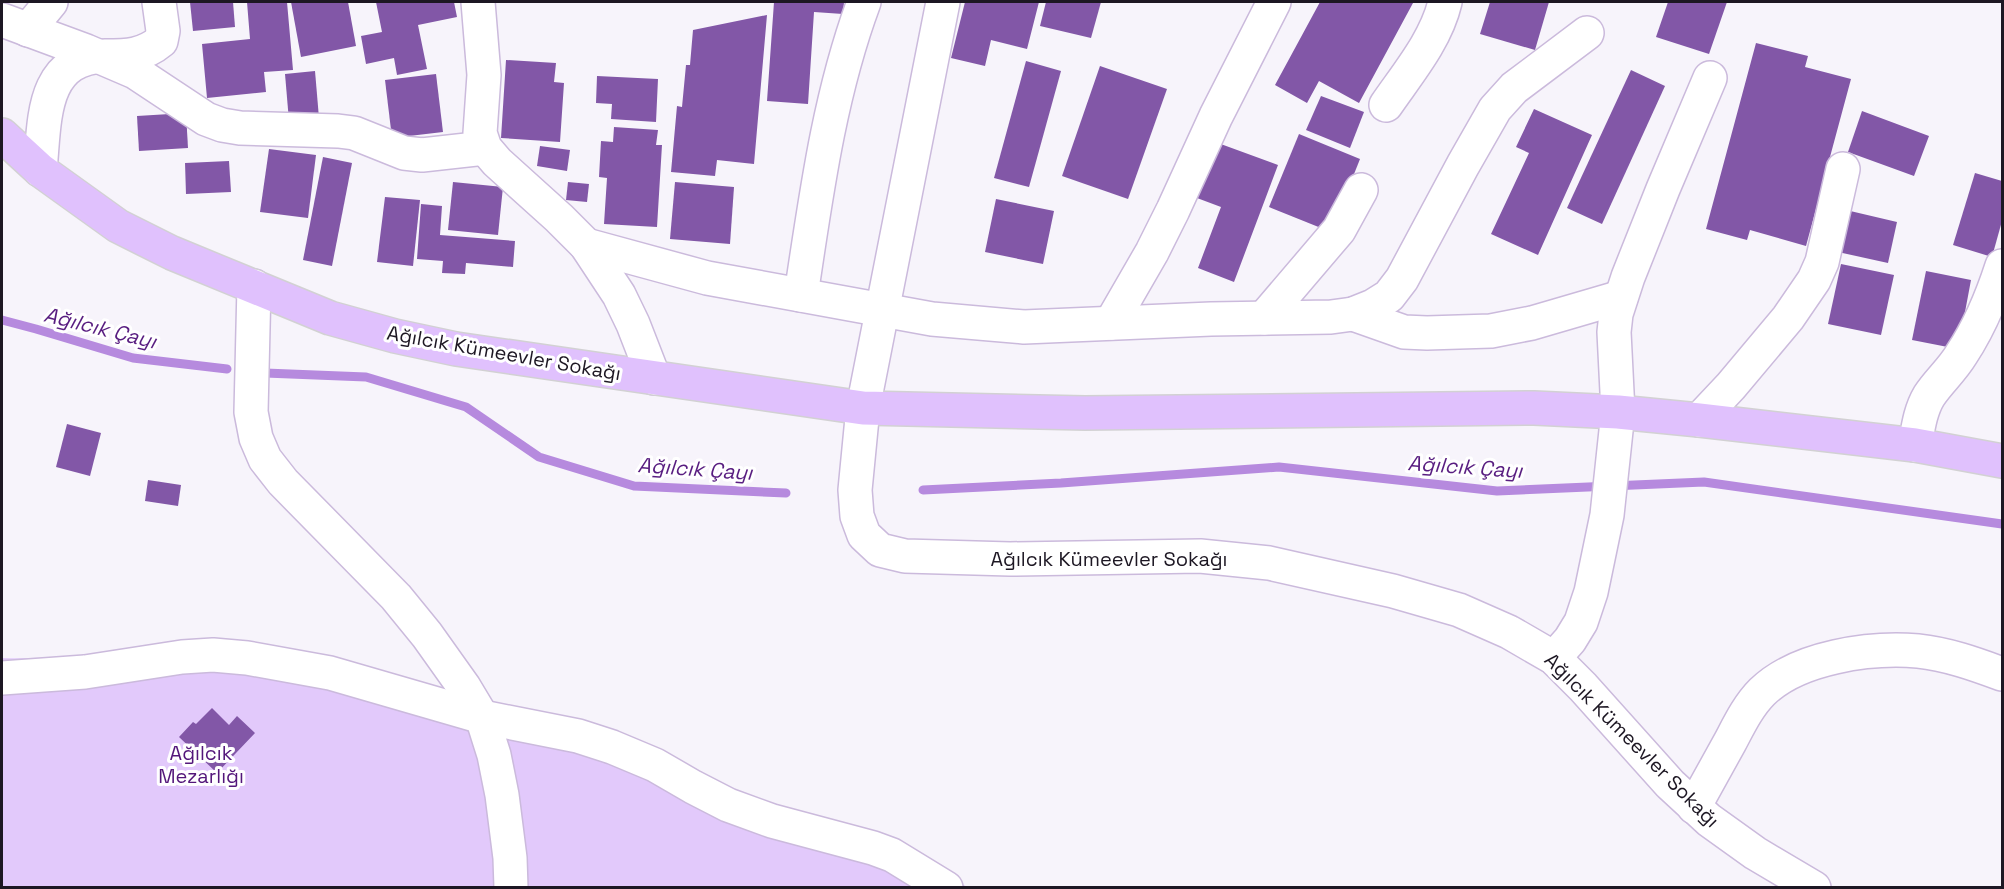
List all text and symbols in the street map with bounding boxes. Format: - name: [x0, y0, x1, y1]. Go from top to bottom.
- water label: Ağılcık Çayı: [41, 301, 160, 355]
- street label: Ağılcık Kümeevler Sokağı: [385, 320, 623, 386]
- water label: Ağılcık Çayı: [1407, 449, 1524, 484]
- water label: Ağılcık Çayı: [637, 451, 754, 486]
- street label: Ağılcık Kümeevler Sokağı: [990, 546, 1228, 572]
- street label: Ağılcık Kümeevler Sokağı: [1539, 647, 1725, 833]
- park label: Ağılcık Mezarlığı: [158, 740, 244, 789]

